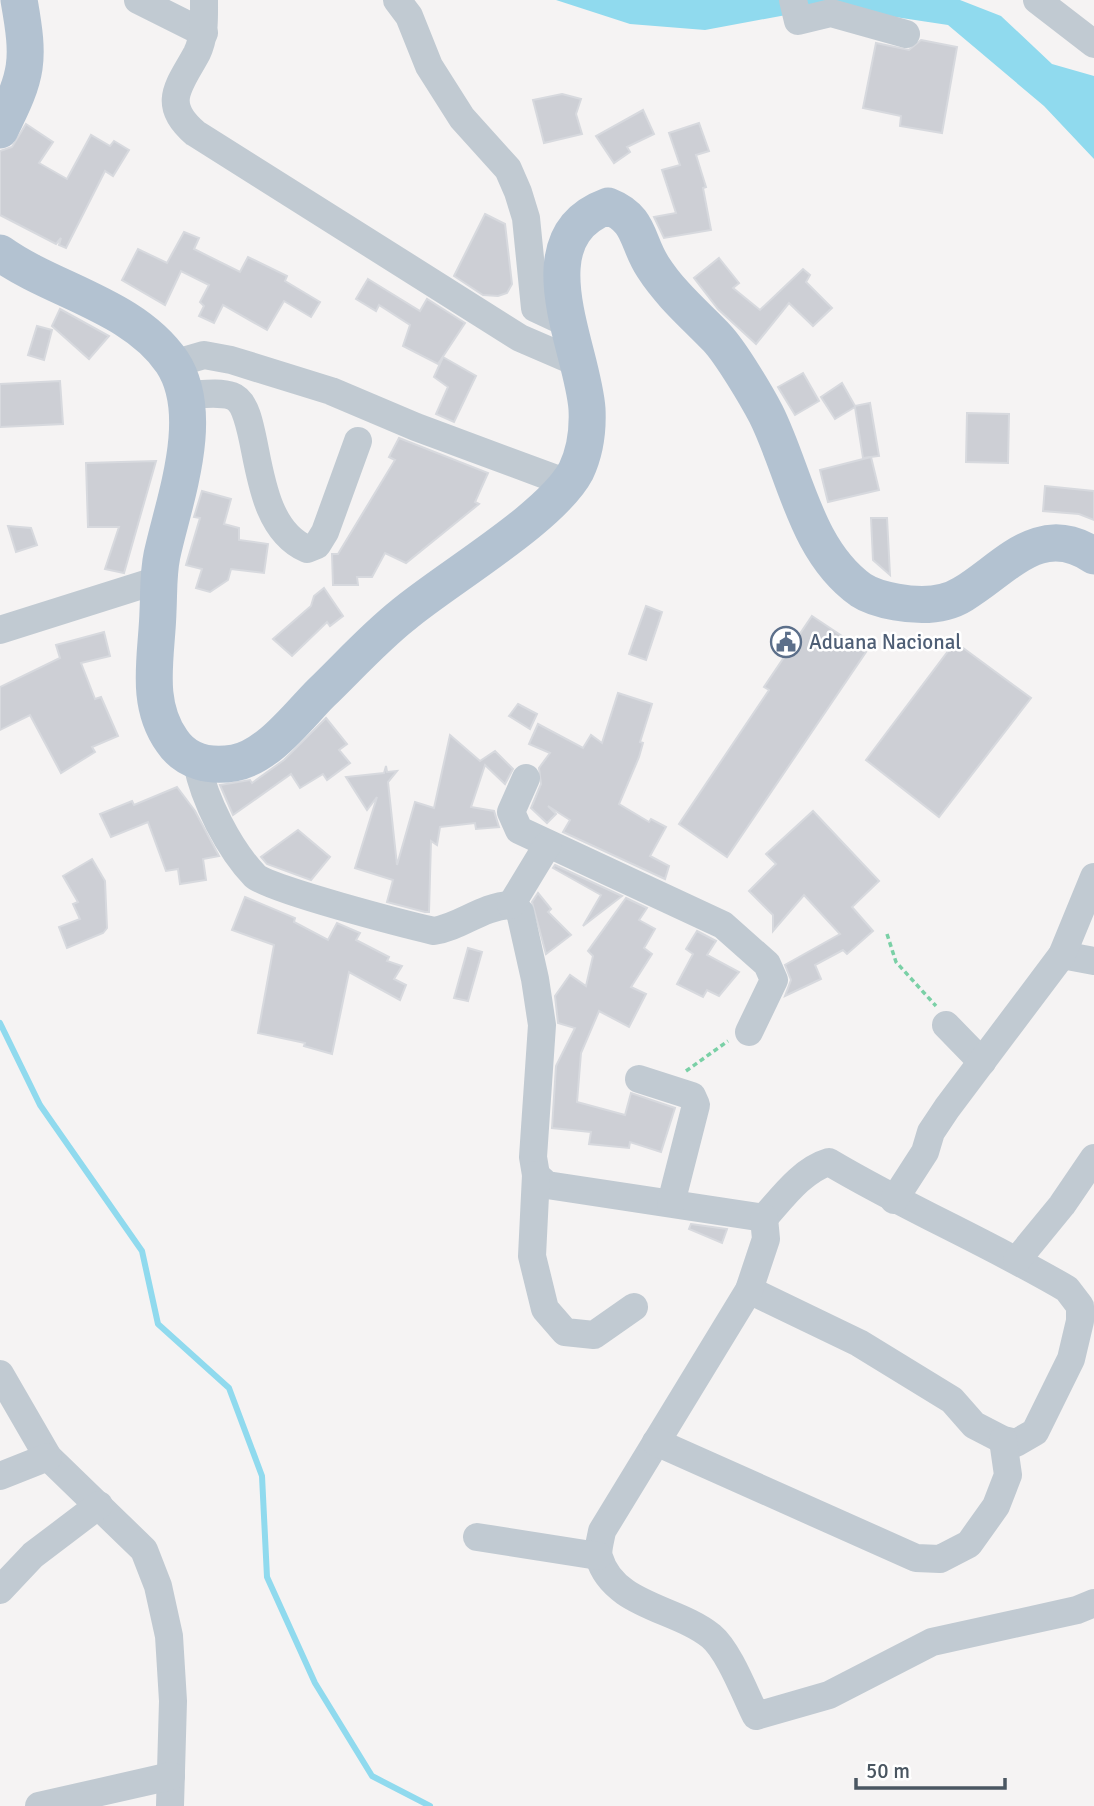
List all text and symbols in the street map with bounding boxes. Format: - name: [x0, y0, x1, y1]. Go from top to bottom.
- public building icon: Aduana Nacional: [769, 625, 803, 659]
- place label: Aduana Nacional: [809, 629, 962, 655]
- scale bar: [856, 1746, 1005, 1790]
- text: 50 m: [866, 1758, 910, 1784]

